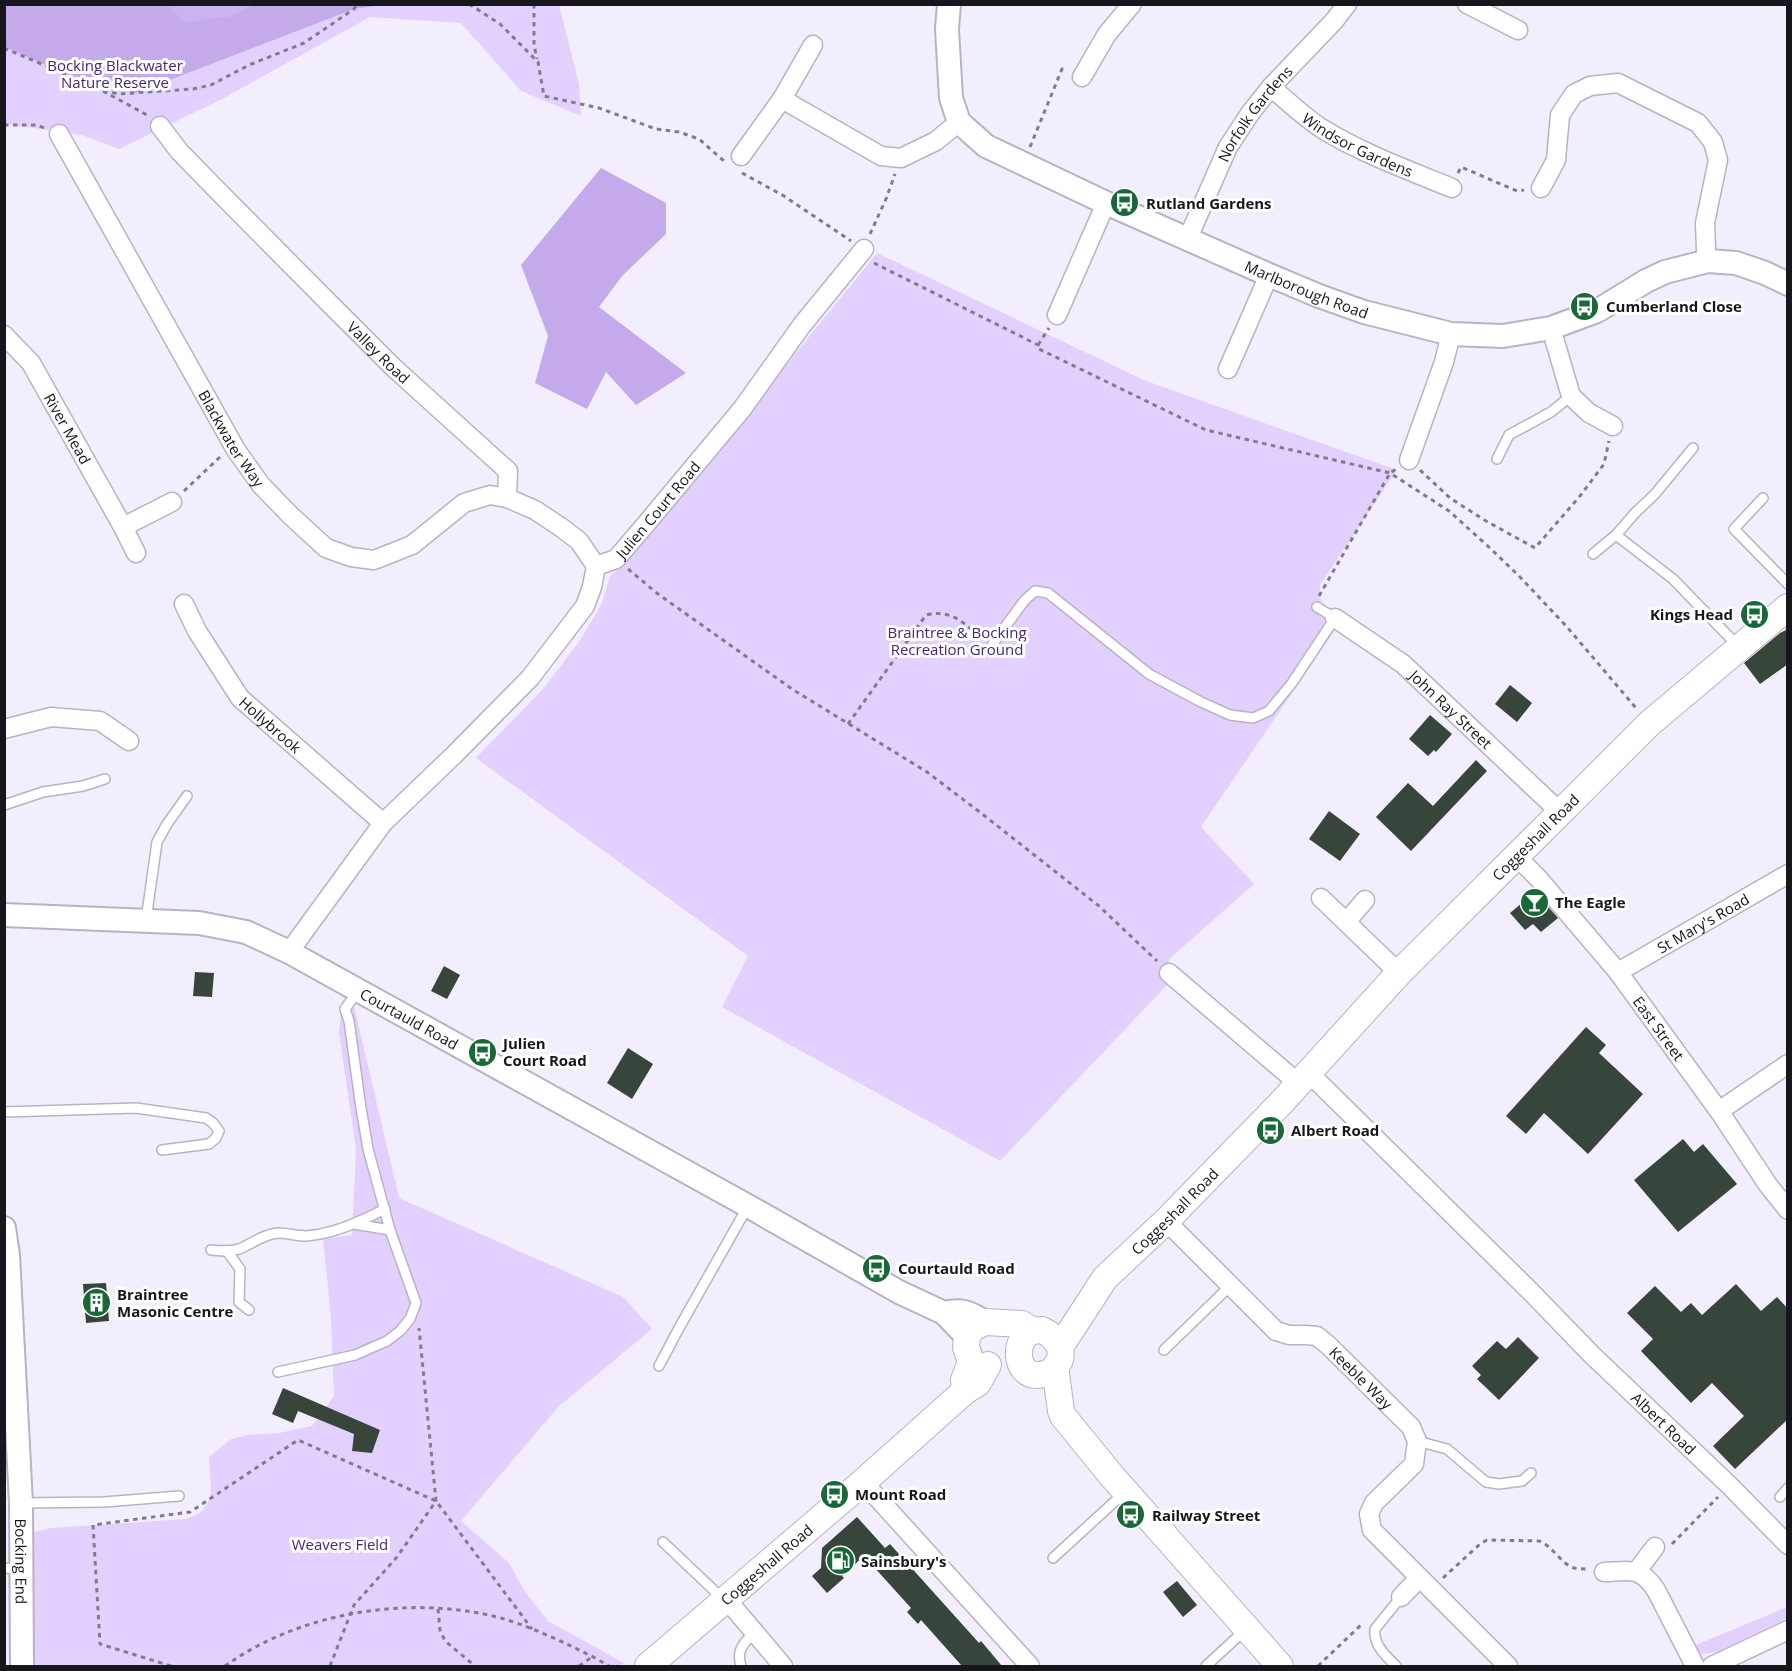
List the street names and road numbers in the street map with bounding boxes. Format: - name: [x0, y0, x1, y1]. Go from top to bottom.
- street label: Norfolk Gardens: [1213, 61, 1297, 165]
- street label: Windsor Gardens: [1298, 108, 1416, 181]
- street label: Marlborough Road: [1242, 256, 1371, 323]
- street label: Valley Road: [343, 317, 414, 388]
- street label: Blackwater Way: [194, 386, 269, 491]
- street label: River Mead: [40, 389, 96, 468]
- street label: Julien Court Road: [610, 457, 705, 564]
- street label: John Ray Street: [1404, 664, 1497, 753]
- street label: Hollybrook: [235, 692, 306, 757]
- street label: Coggeshall Road: [1488, 789, 1583, 885]
- street label: St Mary's Road: [1653, 889, 1753, 957]
- street label: Courtauld Road: [357, 983, 462, 1054]
- street label: East Street: [1629, 992, 1689, 1064]
- street label: Coggeshall Road: [1127, 1163, 1222, 1259]
- street label: Keeble Way: [1325, 1342, 1397, 1414]
- street label: Albert Road: [1627, 1388, 1701, 1459]
- street label: Bocking End: [11, 1518, 32, 1604]
- street label: Coggeshall Road: [716, 1519, 817, 1610]

